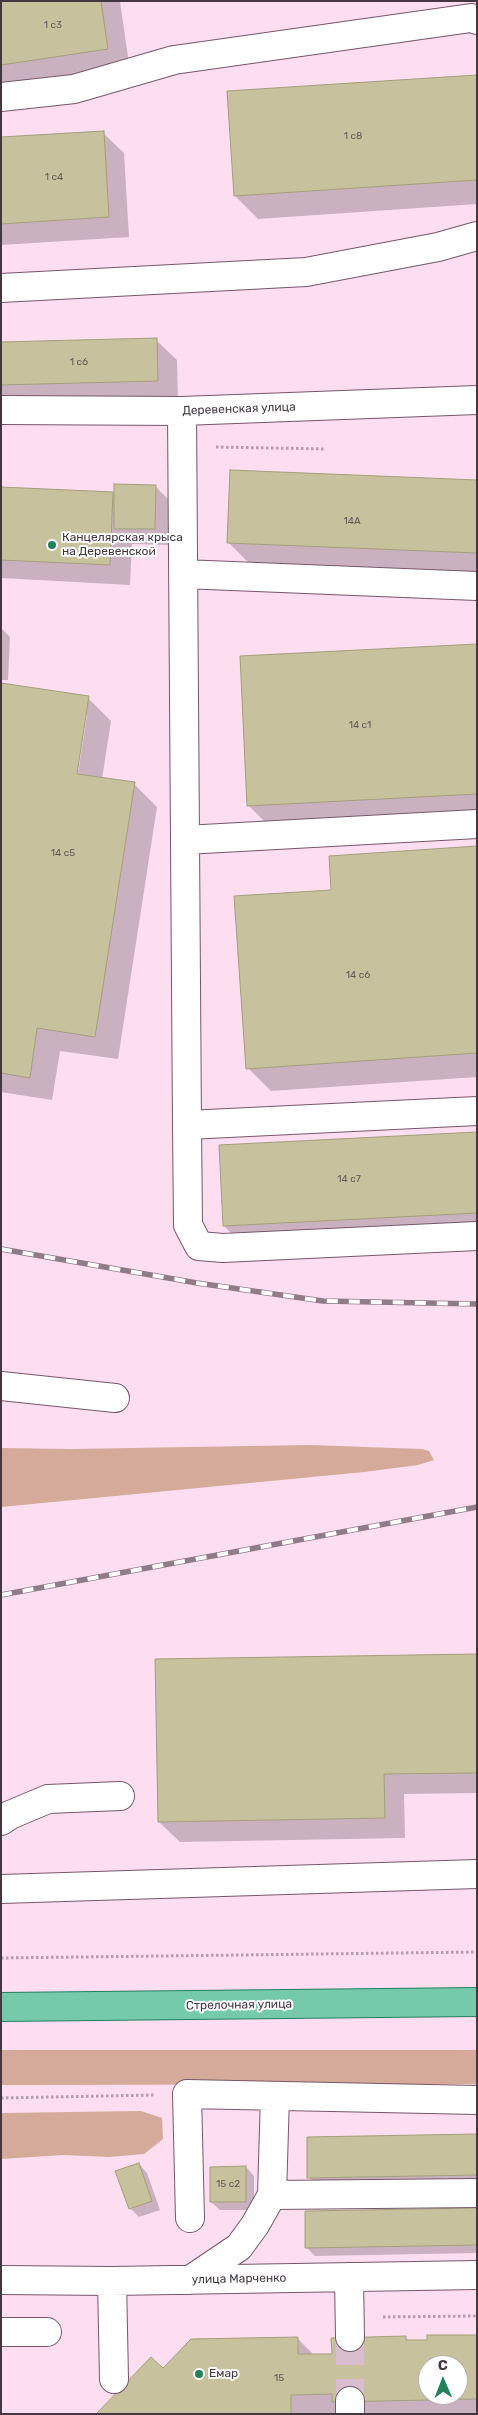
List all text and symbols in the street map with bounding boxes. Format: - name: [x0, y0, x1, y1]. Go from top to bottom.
- house number: 1 с3: [44, 19, 62, 31]
- house number: 1 с8: [344, 130, 362, 142]
- house number: 1 с4: [45, 171, 63, 183]
- house number: 1 с6: [70, 356, 88, 368]
- street label: Деревенская улица: [182, 400, 296, 418]
- house number: 14А: [343, 515, 361, 527]
- place label: Канцелярская крыса на Деревенской: [62, 531, 183, 559]
- marker: Канцелярская крыса на Деревенской: [46, 539, 58, 551]
- house number: 14 с1: [349, 719, 371, 731]
- house number: 14 с5: [51, 847, 75, 859]
- house number: 14 с6: [346, 969, 370, 981]
- house number: 14 с7: [337, 1173, 361, 1185]
- street label: Стрелочная улица: [186, 1997, 292, 2013]
- house number: 15 с2: [216, 2178, 240, 2190]
- street label: улица Марченко: [192, 2271, 286, 2287]
- north arrow: [418, 2355, 468, 2405]
- text: С: [438, 2357, 448, 2374]
- place label: Емар: [209, 2367, 238, 2381]
- marker: Емар: [193, 2368, 205, 2380]
- house number: 15: [274, 2372, 284, 2384]

